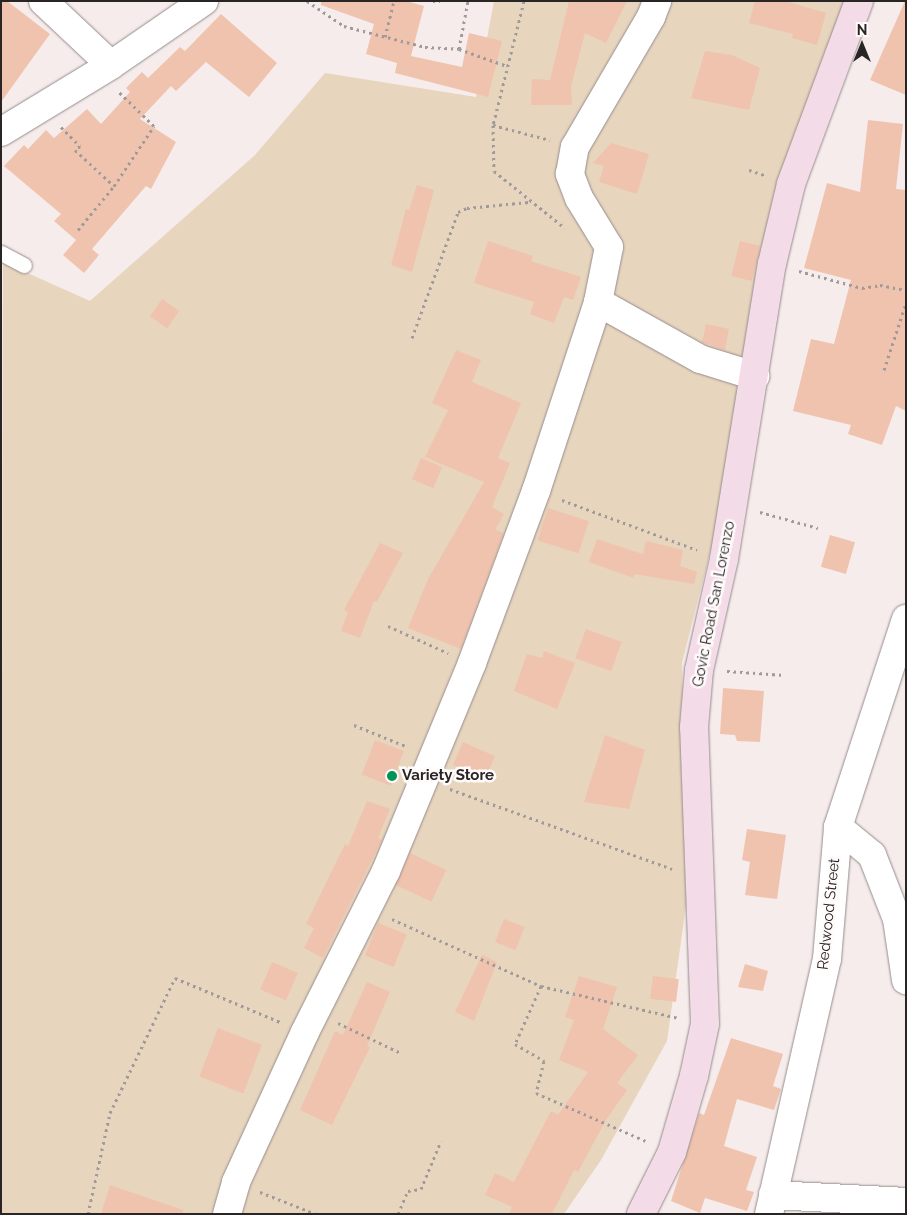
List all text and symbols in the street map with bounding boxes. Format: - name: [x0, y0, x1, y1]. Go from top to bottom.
- north arrow: [837, 20, 887, 70]
- text: N: [857, 22, 867, 38]
- street label: Govic Road San Lorenzo: [689, 520, 739, 688]
- place label: Variety Store: [402, 767, 494, 785]
- marker: Variety Store: [386, 770, 398, 782]
- street label: Redwood Street: [814, 857, 844, 971]

